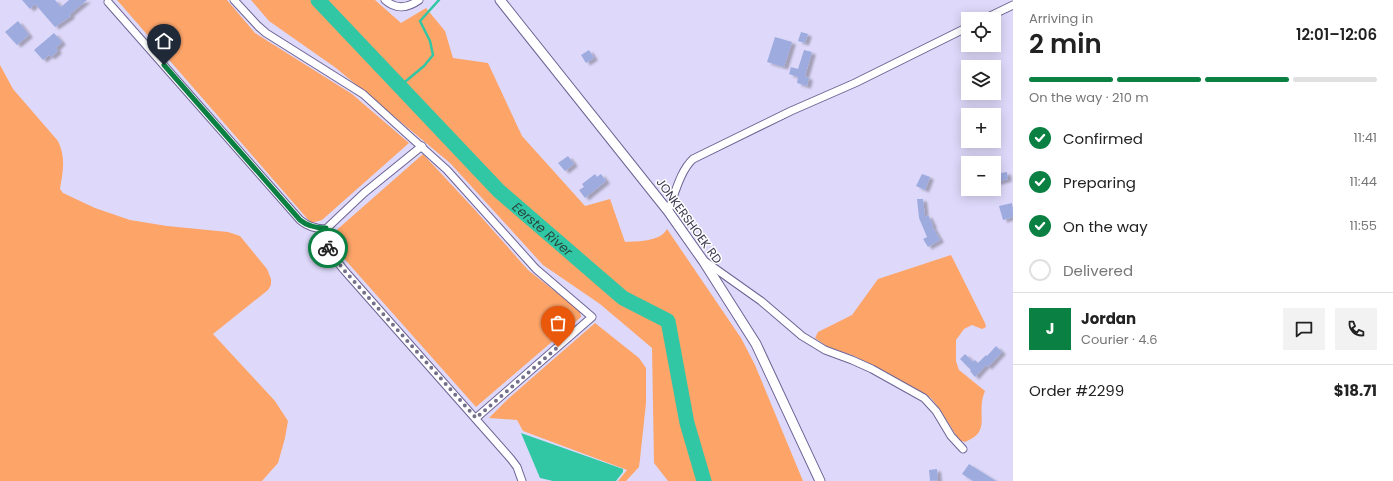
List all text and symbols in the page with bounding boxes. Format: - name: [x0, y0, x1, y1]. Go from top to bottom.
- text: Arriving in: [1029, 9, 1093, 28]
- map controls: [961, 12, 1001, 196]
- button: locate: [961, 12, 1001, 52]
- pin: [147, 24, 181, 65]
- text: 12:01–12:06: [1296, 24, 1377, 45]
- text: 2 min: [1029, 26, 1102, 62]
- icon: home: [153, 30, 175, 52]
- button: layers: [961, 60, 1001, 100]
- text: On the way · 210 m: [1029, 88, 1149, 107]
- button: +: [961, 108, 1001, 148]
- icon: check: [1029, 127, 1051, 149]
- text: Confirmed: [1063, 128, 1143, 149]
- text: 11:41: [1354, 128, 1377, 147]
- button: −: [961, 156, 1001, 196]
- icon: check: [1029, 171, 1051, 193]
- text: Preparing: [1063, 172, 1136, 193]
- text: 11:44: [1350, 172, 1377, 191]
- street label: JONKERSHOEK RD: [653, 174, 726, 267]
- water label: Eerste River: [508, 198, 578, 261]
- icon: check: [1029, 215, 1051, 237]
- text: On the way: [1063, 216, 1148, 237]
- text: 11:55: [1350, 216, 1377, 235]
- courier: [308, 228, 348, 268]
- icon: bike: [317, 237, 339, 259]
- text: Delivered: [1063, 260, 1133, 281]
- pin: [541, 306, 575, 347]
- text: Jordan: [1081, 308, 1136, 329]
- button: chat: [1283, 308, 1325, 350]
- button: phone: [1335, 308, 1377, 350]
- icon: bag: [547, 312, 569, 334]
- text: J: [1046, 318, 1054, 339]
- text: Courier · 4.6: [1081, 330, 1158, 349]
- text: Order #2299: [1029, 380, 1124, 401]
- text: $18.71: [1334, 380, 1377, 401]

